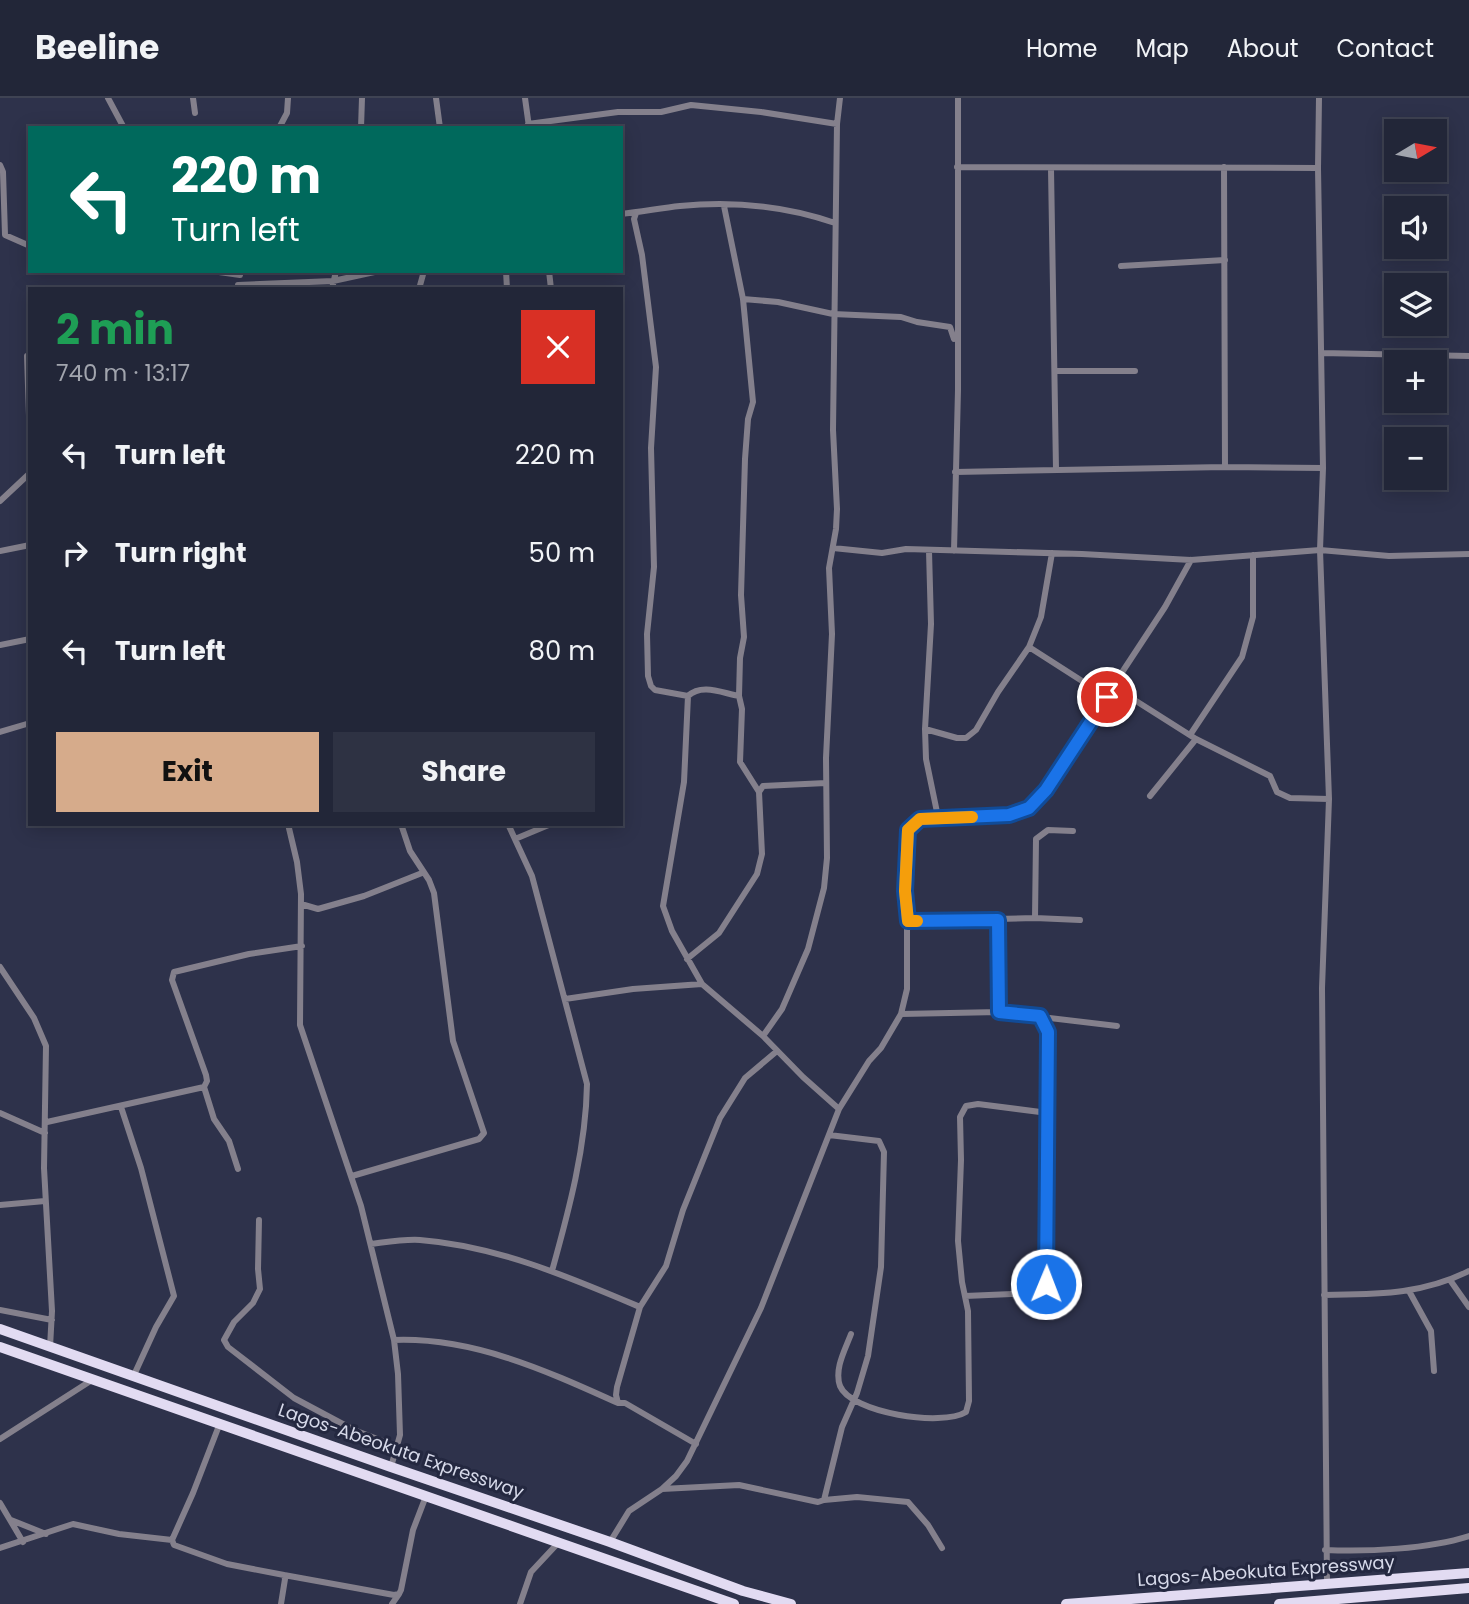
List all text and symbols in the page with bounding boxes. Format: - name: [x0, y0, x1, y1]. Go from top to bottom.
- text: Beeline: [35, 24, 159, 71]
- text: Home: [1026, 32, 1098, 65]
- text: Map: [1136, 32, 1189, 65]
- text: About: [1227, 32, 1298, 65]
- text: Contact: [1336, 32, 1434, 65]
- north arrow: [1384, 119, 1447, 182]
- map controls: [1384, 119, 1447, 490]
- text: 220 m: [171, 142, 321, 210]
- icon: left: [56, 154, 147, 245]
- button: sound: [1384, 196, 1447, 259]
- text: Turn left: [171, 207, 300, 252]
- button: layers: [1384, 273, 1447, 336]
- text: 2 min: [56, 300, 174, 359]
- button: close: [521, 310, 595, 384]
- button: +: [1384, 350, 1447, 413]
- text: 740 m · 13:17: [56, 357, 190, 389]
- button: −: [1384, 427, 1447, 490]
- icon: left: [56, 436, 94, 474]
- text: Turn left: [115, 437, 226, 473]
- text: 220 m: [515, 437, 595, 473]
- icon: right: [56, 534, 94, 572]
- text: Turn right: [115, 535, 247, 571]
- text: 50 m: [529, 535, 595, 571]
- icon: left: [56, 632, 94, 670]
- text: Turn left: [115, 633, 226, 669]
- text: 80 m: [529, 633, 595, 669]
- pin: [1077, 667, 1137, 727]
- icon: arrive: [1088, 678, 1126, 716]
- button: Exit: [56, 732, 319, 812]
- button: Share: [333, 732, 595, 812]
- position arrow: [1009, 1247, 1083, 1321]
- street label: Lagos-Abeokuta Expressway: [275, 1397, 527, 1504]
- street label: Lagos-Abeokuta Expressway: [1136, 1549, 1396, 1592]

